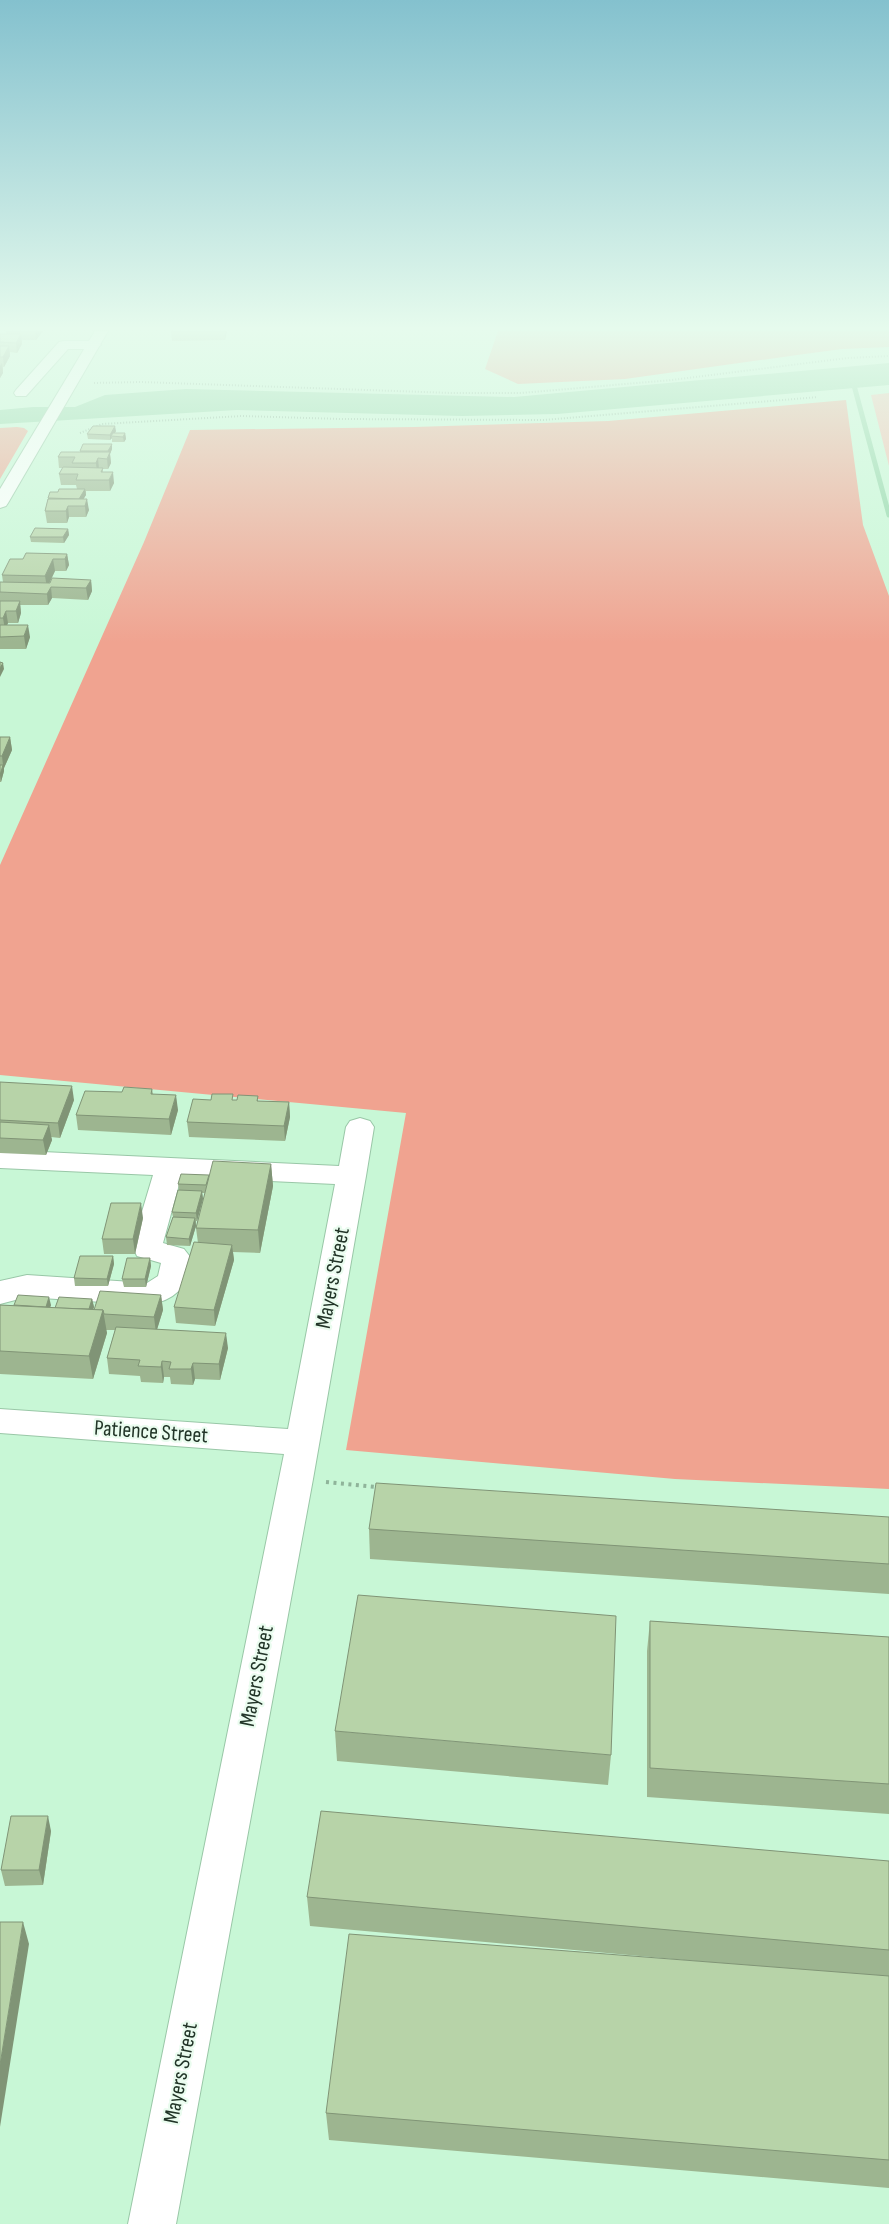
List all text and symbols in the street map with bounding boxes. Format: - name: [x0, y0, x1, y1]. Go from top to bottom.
- street label: Mayers Street: [310, 1225, 356, 1331]
- street label: Patience Street: [93, 1415, 209, 1449]
- street label: Mayers Street: [234, 1623, 280, 1729]
- street label: Mayers Street: [158, 2020, 204, 2126]

